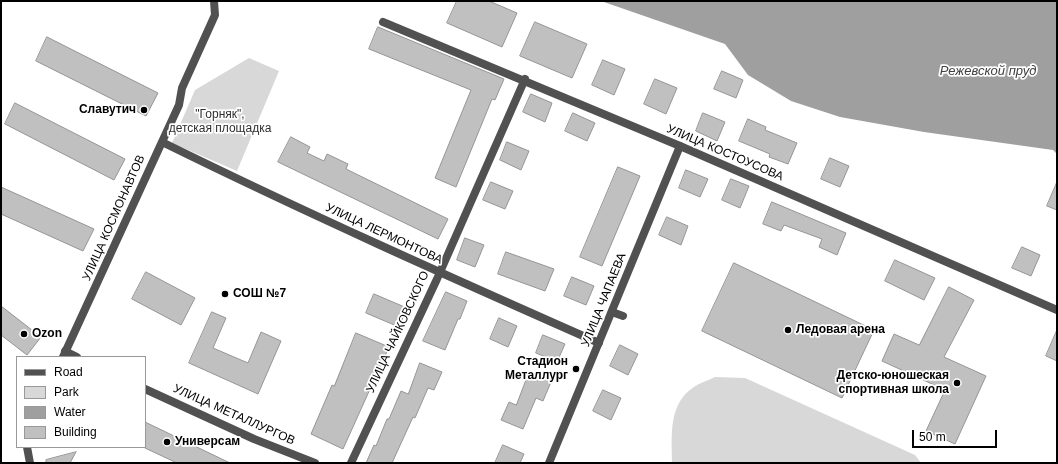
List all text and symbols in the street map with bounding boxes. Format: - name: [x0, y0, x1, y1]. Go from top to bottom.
- water label: Режевской пруд: [940, 63, 1036, 79]
- place label: Славутич: [79, 103, 136, 117]
- marker: Славутич: [139, 105, 149, 115]
- park label: "Горняк", детская площадка: [169, 108, 271, 136]
- street label: УЛИЦА КОСТОУСОВА: [665, 122, 785, 184]
- street label: УЛИЦА КОСМОНАВТОВ: [80, 153, 148, 283]
- street label: УЛИЦА ЛЕРМОНТОВА: [323, 201, 445, 267]
- street label: УЛИЦА ЧАПАЕВА: [579, 251, 629, 349]
- street label: УЛИЦА ЧАЙКОВСКОГО: [364, 269, 432, 395]
- place label: СОШ №7: [233, 287, 286, 301]
- marker: СОШ №7: [220, 289, 230, 299]
- place label: Ледовая арена: [796, 323, 885, 337]
- marker: Ледовая арена: [783, 325, 793, 335]
- place label: Ozon: [32, 327, 62, 341]
- marker: Ozon: [19, 329, 29, 339]
- place label: Стадион Металлург: [505, 355, 568, 383]
- legend: [16, 356, 146, 448]
- marker: Стадион Металлург: [571, 364, 581, 374]
- text: Road: [54, 365, 83, 379]
- place label: Детско-юношеская спортивная школа: [837, 369, 949, 397]
- marker: Детско-юношеская спортивная школа: [952, 378, 962, 388]
- street label: УЛИЦА МЕТАЛЛУРГОВ: [171, 382, 297, 448]
- text: Park: [54, 385, 79, 399]
- text: Water: [54, 405, 86, 419]
- scale bar: [914, 422, 999, 448]
- text: Building: [54, 425, 97, 439]
- text: 50 m: [919, 430, 946, 444]
- place label: Универсам: [175, 435, 240, 449]
- marker: Универсам: [162, 437, 172, 447]

